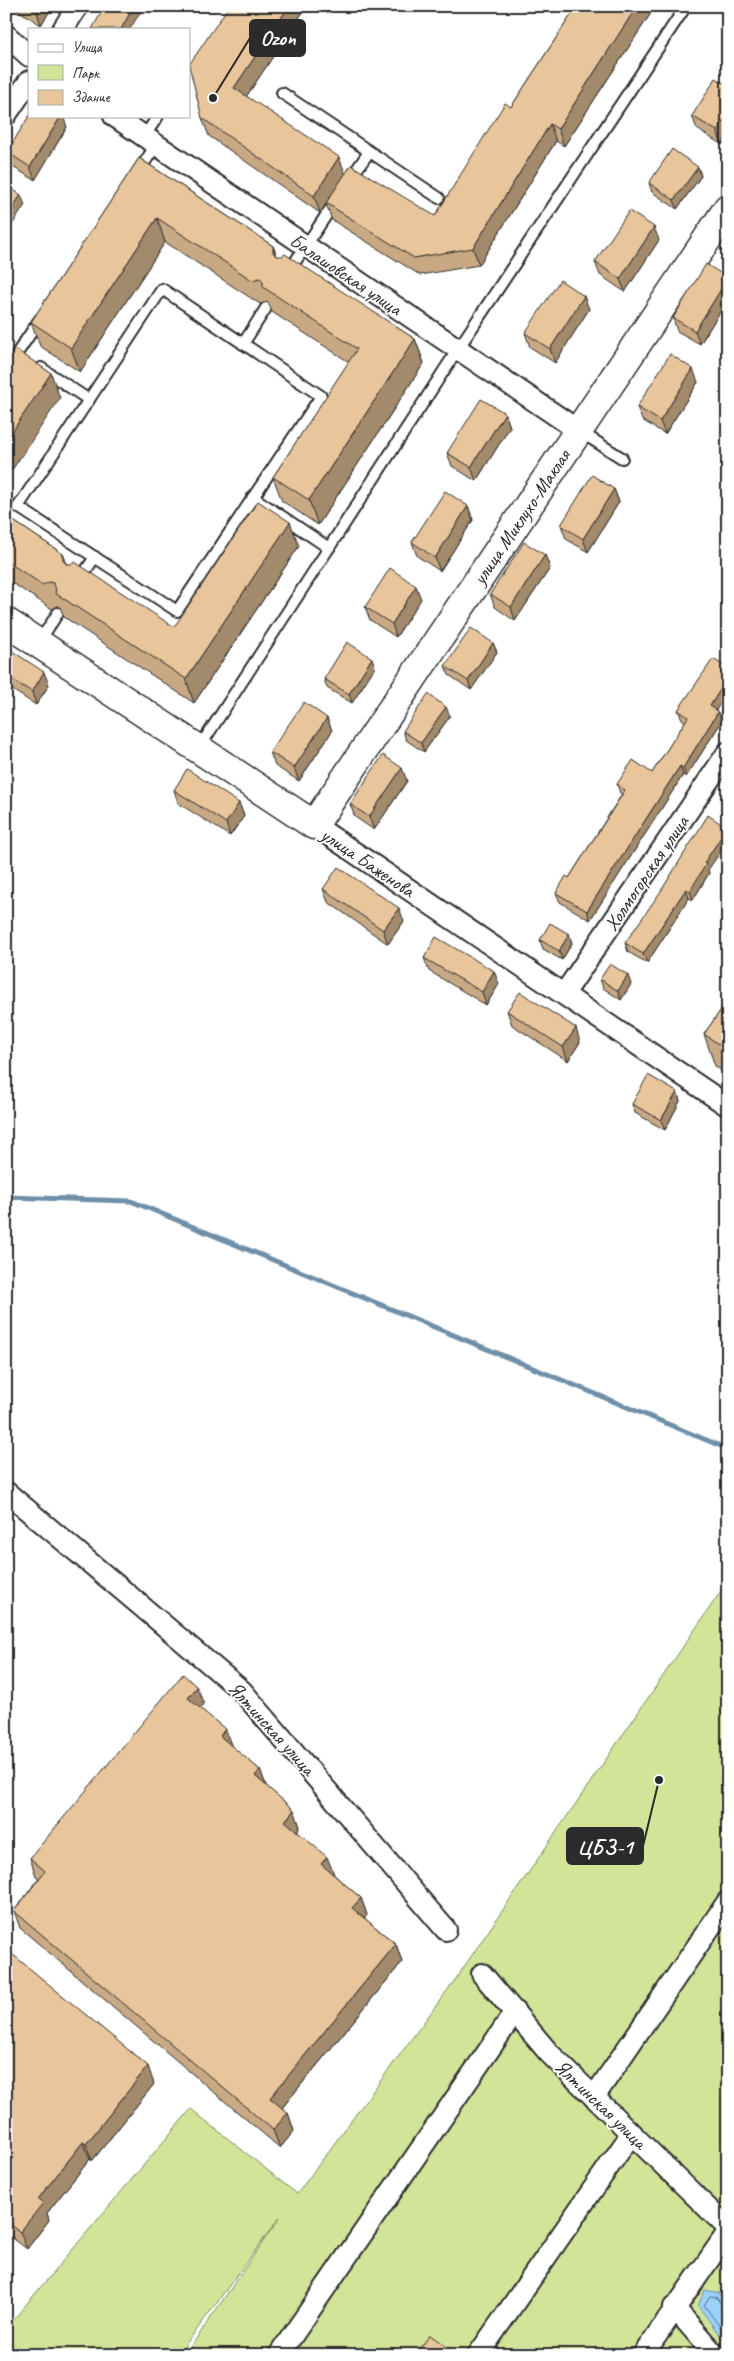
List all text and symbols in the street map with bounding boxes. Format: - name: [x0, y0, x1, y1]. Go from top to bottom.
- callout: Ozon: [250, 20, 305, 56]
- text: Ozon: [260, 25, 296, 51]
- legend: [28, 28, 190, 118]
- text: Улица: [72, 38, 103, 57]
- text: Парк: [72, 64, 100, 83]
- text: Здание: [72, 88, 111, 107]
- street label: Балашовская улица: [285, 228, 408, 322]
- street label: улица Миклухо-Маклая: [466, 443, 577, 591]
- street label: Холмогорская улица: [599, 809, 695, 936]
- street label: улица Баженова: [315, 821, 420, 904]
- street label: Ялтинская улица: [223, 1676, 322, 1782]
- callout: ЦБЗ-1: [567, 1828, 643, 1864]
- text: ЦБЗ-1: [577, 1834, 635, 1860]
- street label: Ялтинская улица: [549, 2054, 653, 2156]

